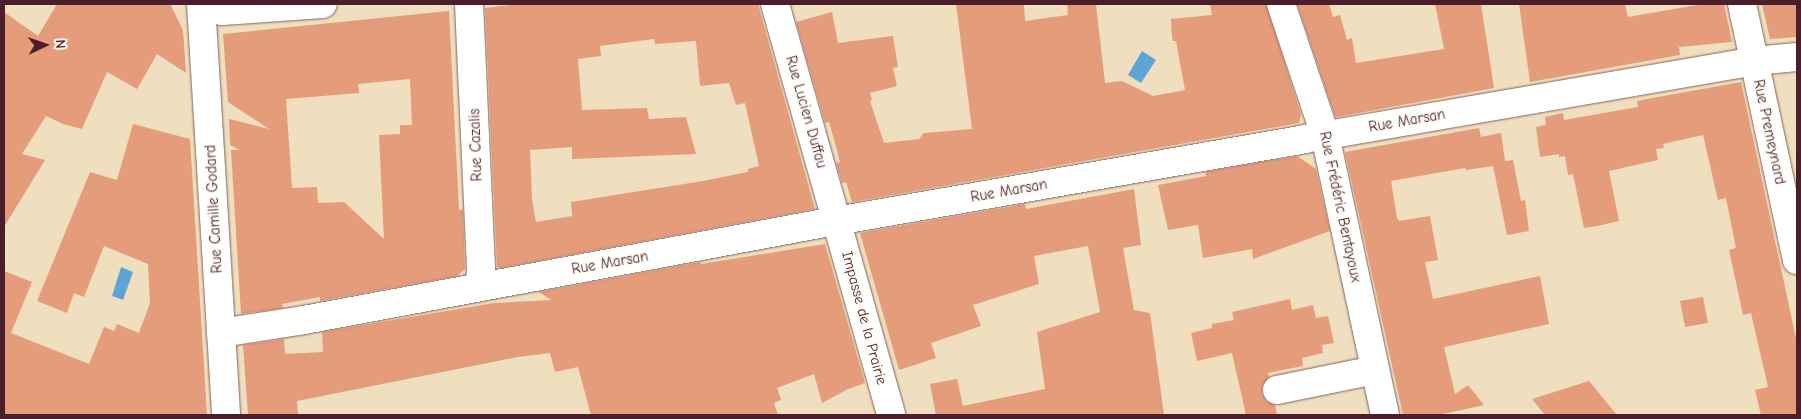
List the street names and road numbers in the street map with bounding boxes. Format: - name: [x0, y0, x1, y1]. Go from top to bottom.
- street label: Rue Lucien Duffau: [781, 54, 831, 170]
- street label: Rue Premeynard: [1749, 78, 1789, 186]
- street label: Rue Marsan: [1367, 105, 1447, 137]
- street label: Rue Cazalis: [466, 108, 486, 182]
- street label: Rue Frédéric Bentayoux: [1315, 130, 1365, 284]
- street label: Rue Camille Godard: [202, 144, 226, 274]
- street label: Rue Marsan: [969, 175, 1049, 207]
- street label: Rue Marsan: [570, 247, 650, 279]
- street label: Impasse de la Prairie: [838, 249, 890, 387]

